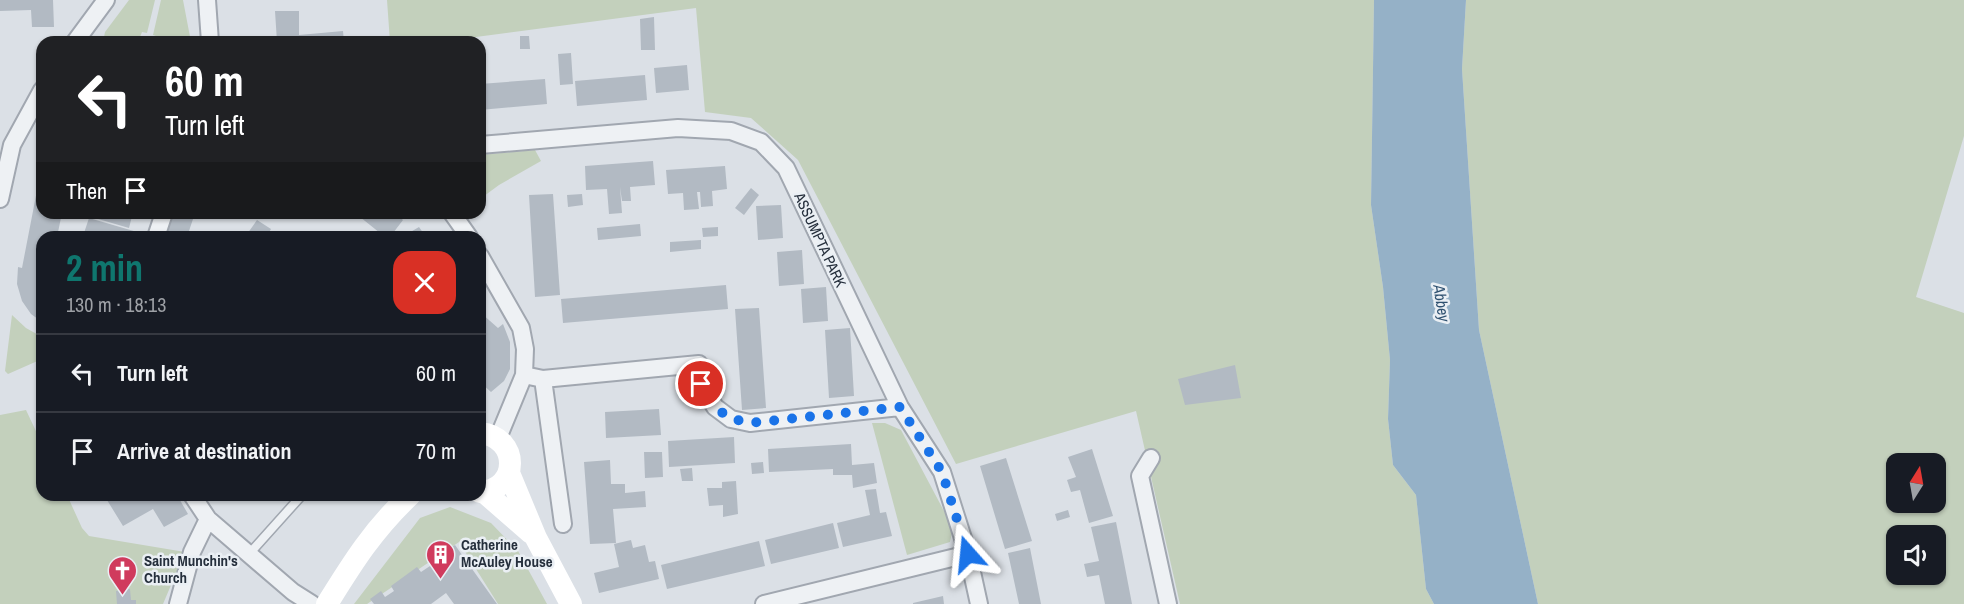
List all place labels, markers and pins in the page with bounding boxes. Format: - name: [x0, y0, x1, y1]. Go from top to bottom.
- pin: [675, 358, 726, 409]
- place label: Catherine McAuley House: [461, 534, 553, 572]
- building icon: Catherine McAuley House: [424, 538, 456, 580]
- place label: Saint Munchin's Church: [144, 550, 238, 588]
- church icon: Saint Munchin's Church: [107, 554, 139, 596]

